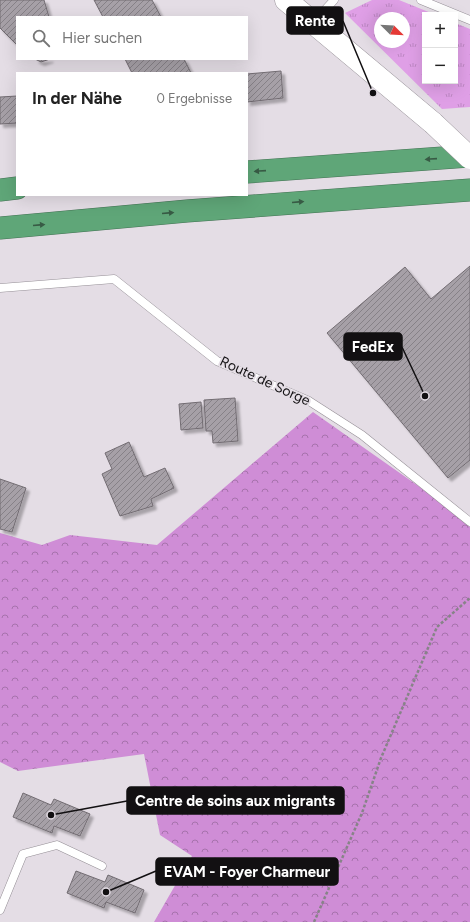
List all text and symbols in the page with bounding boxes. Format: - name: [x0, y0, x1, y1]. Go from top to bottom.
- callout: Rente: [287, 7, 343, 34]
- text: Rente: [295, 12, 336, 30]
- north arrow: [374, 12, 410, 48]
- map controls: [422, 12, 458, 84]
- button: +: [422, 12, 458, 48]
- search box: [16, 16, 248, 60]
- icon: search: [30, 27, 52, 49]
- text: Hier suchen: [62, 29, 142, 47]
- button: −: [422, 48, 458, 84]
- text: In der Nähe: [32, 88, 122, 108]
- text: 0 Ergebnisse: [157, 91, 232, 106]
- one-way arrow: [425, 155, 437, 162]
- one-way arrow: [253, 167, 266, 174]
- one-way arrow: [292, 199, 304, 205]
- one-way arrow: [162, 209, 174, 216]
- one-way arrow: [33, 221, 45, 228]
- callout: FedEx: [344, 333, 402, 360]
- text: FedEx: [352, 338, 394, 356]
- street label: Route de Sorge: [217, 353, 313, 409]
- callout: Centre de soins aux migrants: [127, 787, 344, 814]
- text: Centre de soins aux migrants: [135, 792, 335, 810]
- callout: EVAM - Foyer Charmeur: [156, 858, 338, 885]
- text: EVAM - Foyer Charmeur: [164, 863, 331, 881]

